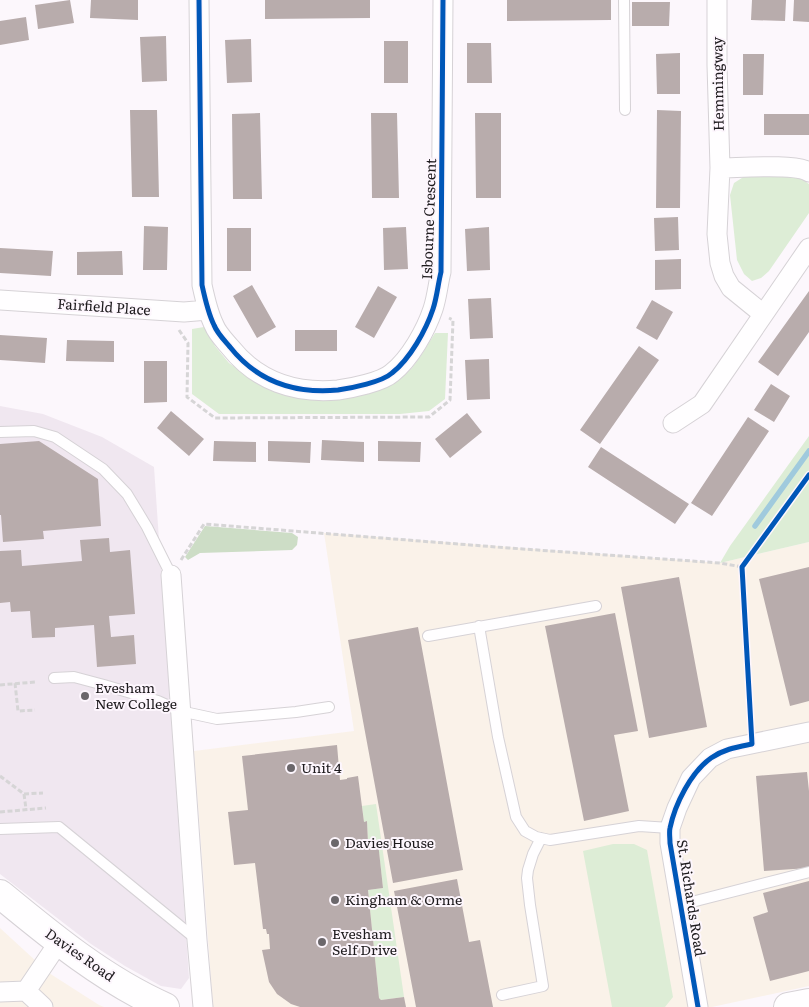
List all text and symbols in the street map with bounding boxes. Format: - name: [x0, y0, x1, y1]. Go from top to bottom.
- street label: Hemmingway: [706, 36, 728, 131]
- street label: Isbourne Crescent: [416, 158, 440, 280]
- street label: Fairfield Place: [57, 293, 151, 319]
- place label: Evesham New College: [95, 677, 177, 713]
- marker: Evesham New College: [79, 690, 91, 702]
- place label: Unit 4: [301, 757, 342, 777]
- marker: Unit 4: [285, 762, 297, 774]
- place label: Davies House: [345, 832, 434, 852]
- marker: Davies House: [329, 837, 341, 849]
- street label: St. Richards Road: [673, 838, 711, 958]
- place label: Kingham & Orme: [345, 889, 462, 909]
- marker: Kingham & Orme: [329, 894, 341, 906]
- street label: Davies Road: [42, 923, 120, 986]
- place label: Evesham Self Drive: [332, 923, 397, 959]
- marker: Evesham Self Drive: [316, 936, 328, 948]

